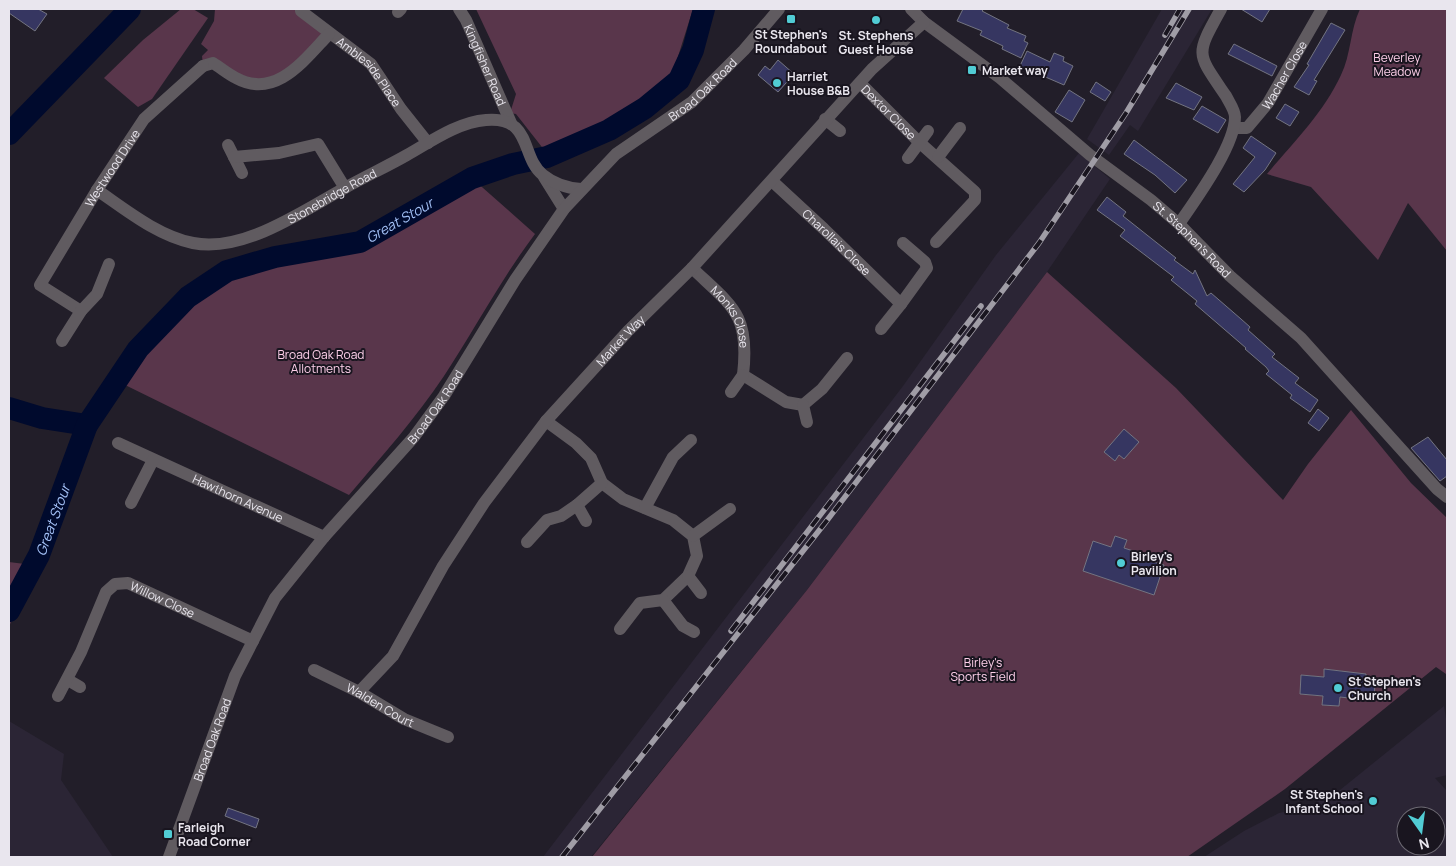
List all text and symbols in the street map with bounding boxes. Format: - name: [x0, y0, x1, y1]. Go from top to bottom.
- marker: St Stephen's Roundabout: [785, 13, 797, 25]
- marker: St. Stephens Guest House: [870, 14, 882, 26]
- street label: Kingfisher Road: [460, 22, 511, 108]
- place label: St Stephen's Roundabout: [755, 26, 828, 57]
- place label: St. Stephens Guest House: [839, 27, 914, 58]
- street label: Ambleside Place: [333, 32, 406, 110]
- street label: Wacher Close: [1258, 37, 1311, 113]
- park label: Beverley Meadow: [1373, 49, 1421, 80]
- street label: Broad Oak Road: [665, 54, 740, 125]
- place label: Market way: [982, 62, 1048, 79]
- marker: Market way: [966, 64, 978, 76]
- place label: Harriet House B&B: [787, 68, 850, 99]
- marker: Harriet House B&B: [771, 77, 783, 89]
- street label: Dextor Close: [858, 81, 920, 143]
- street label: Westwood Drive: [80, 126, 143, 210]
- street label: Stonebridge Road: [284, 164, 379, 227]
- water label: Great Stour: [362, 192, 438, 246]
- street label: St. Stephen's Road: [1150, 197, 1235, 281]
- street label: Charollais Close: [799, 205, 875, 279]
- street label: Monks Close: [707, 281, 753, 349]
- street label: Market Way: [592, 310, 649, 370]
- park label: Broad Oak Road Allotments: [278, 346, 364, 377]
- street label: Broad Oak Road: [403, 366, 467, 448]
- street label: Hawthorn Avenue: [190, 470, 286, 526]
- water label: Great Stour: [30, 480, 74, 558]
- place label: Birley's Pavilion: [1131, 548, 1177, 579]
- marker: Birley's Pavilion: [1115, 557, 1127, 569]
- street label: Willow Close: [128, 577, 198, 621]
- park label: Birley's Sports Field: [950, 654, 1016, 685]
- place label: St Stephen's Church: [1348, 673, 1421, 704]
- street label: Walden Court: [344, 679, 417, 731]
- marker: St Stephen's Church: [1332, 682, 1344, 694]
- street label: Broad Oak Road: [189, 696, 235, 783]
- place label: St Stephen's Infant School: [1285, 786, 1363, 817]
- marker: St Stephen's Infant School: [1367, 795, 1379, 807]
- north arrow: [1396, 806, 1446, 856]
- place label: Farleigh Road Corner: [178, 819, 251, 850]
- marker: Farleigh Road Corner: [162, 828, 174, 840]
- text: N: [1417, 834, 1431, 855]

